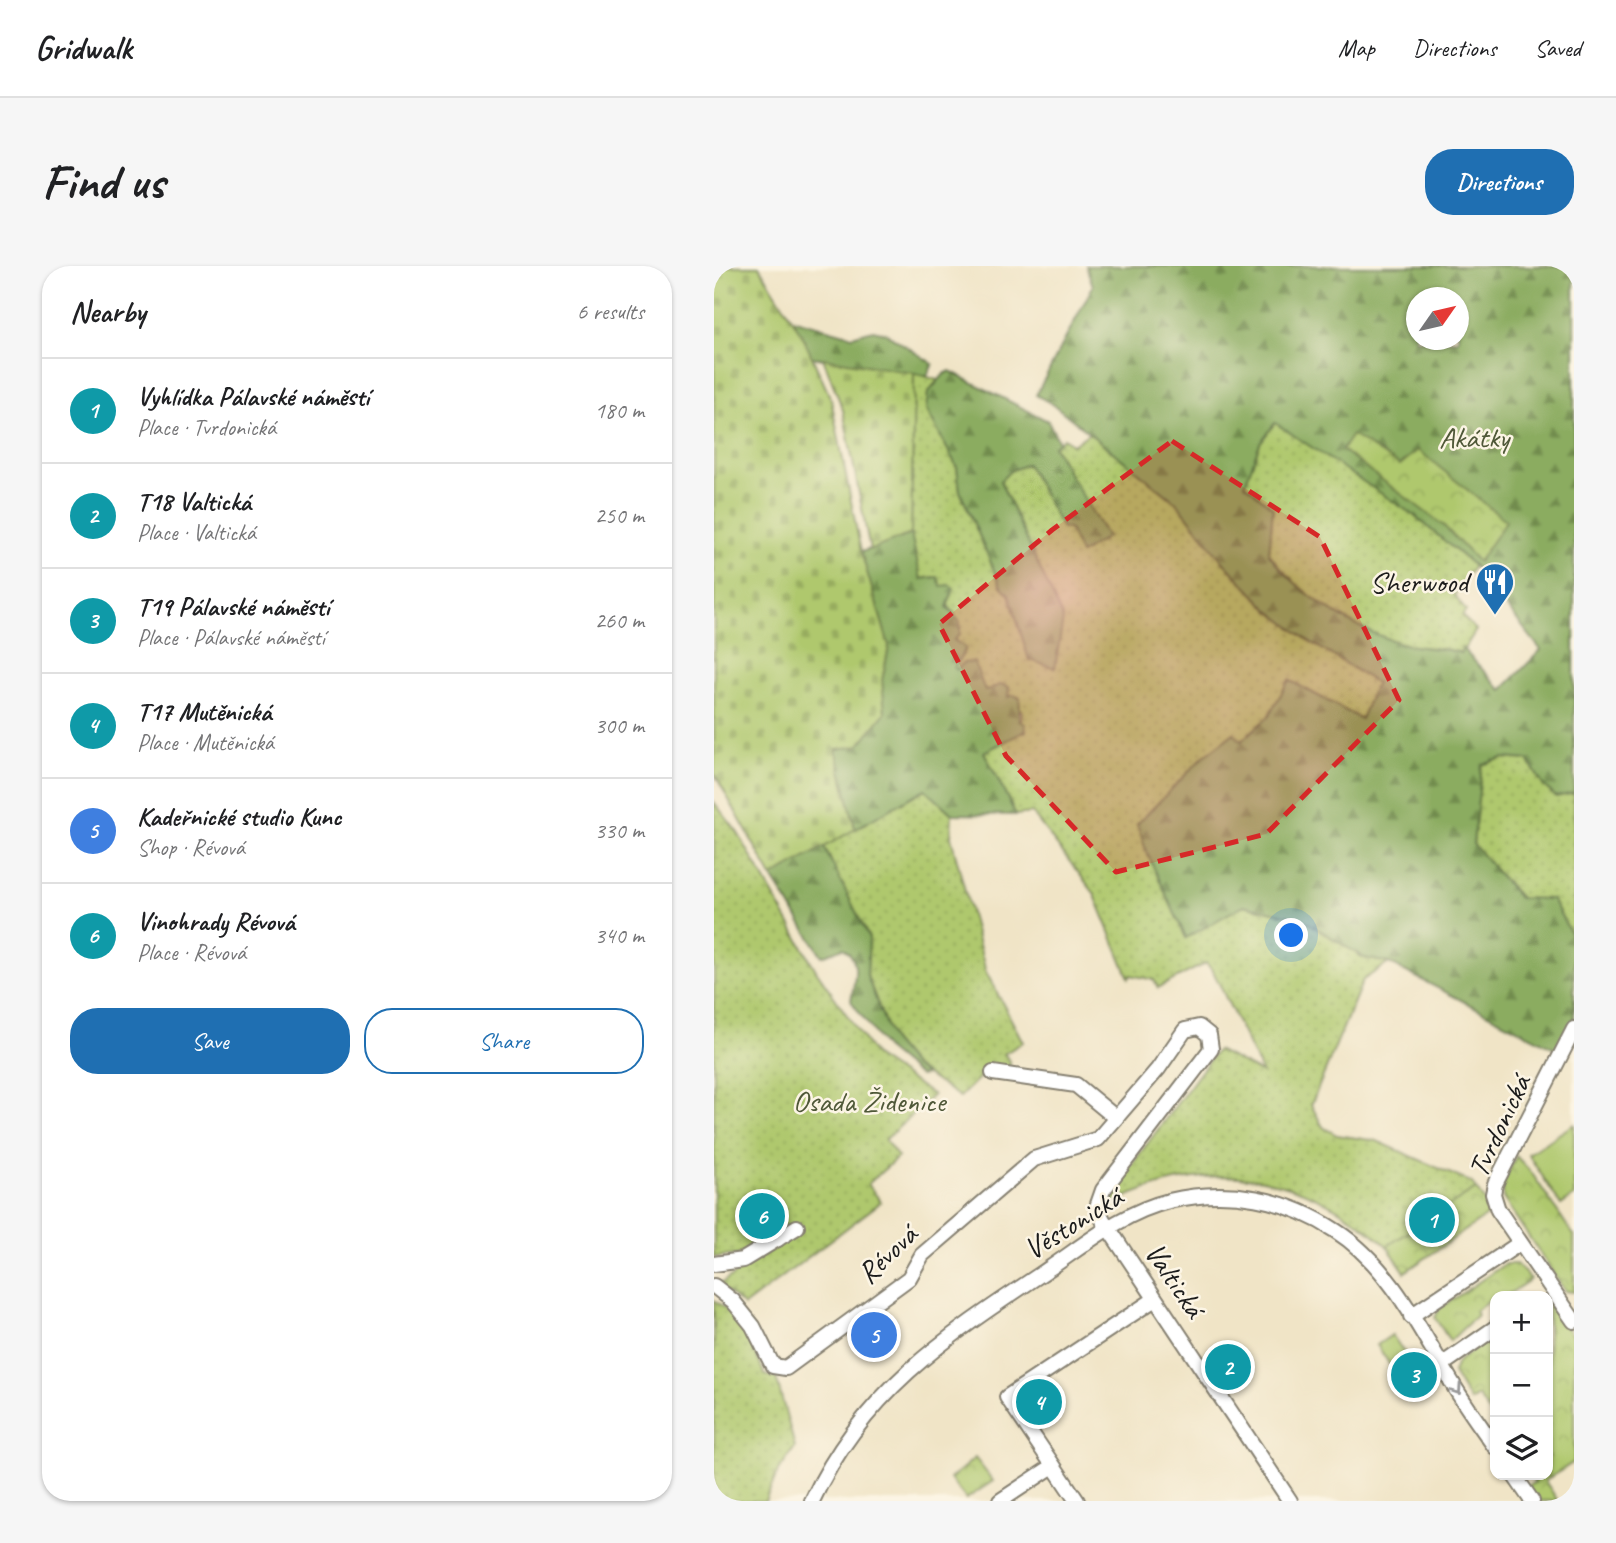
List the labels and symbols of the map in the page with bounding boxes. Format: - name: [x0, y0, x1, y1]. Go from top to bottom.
- north arrow: [1406, 287, 1469, 350]
- park label: Akátky: [1439, 418, 1512, 456]
- restaurant icon: Sherwood: [1474, 561, 1516, 616]
- place label: Sherwood: [1370, 563, 1472, 601]
- your location: [1274, 918, 1308, 952]
- street label: Tvrdonická: [1459, 1066, 1540, 1183]
- park label: Osada Židenice: [793, 1082, 947, 1120]
- street label: Věstonická: [1017, 1176, 1132, 1268]
- pin: 6: [739, 1190, 785, 1242]
- pin: 1: [1409, 1194, 1455, 1246]
- street label: Révová: [849, 1214, 927, 1292]
- street label: Valtická: [1136, 1235, 1215, 1327]
- pin: 5: [851, 1309, 897, 1361]
- pin: 2: [1205, 1341, 1251, 1393]
- pin: 3: [1391, 1349, 1437, 1401]
- pin: 4: [1016, 1376, 1062, 1428]
- one-way arrow: [1449, 1382, 1461, 1395]

